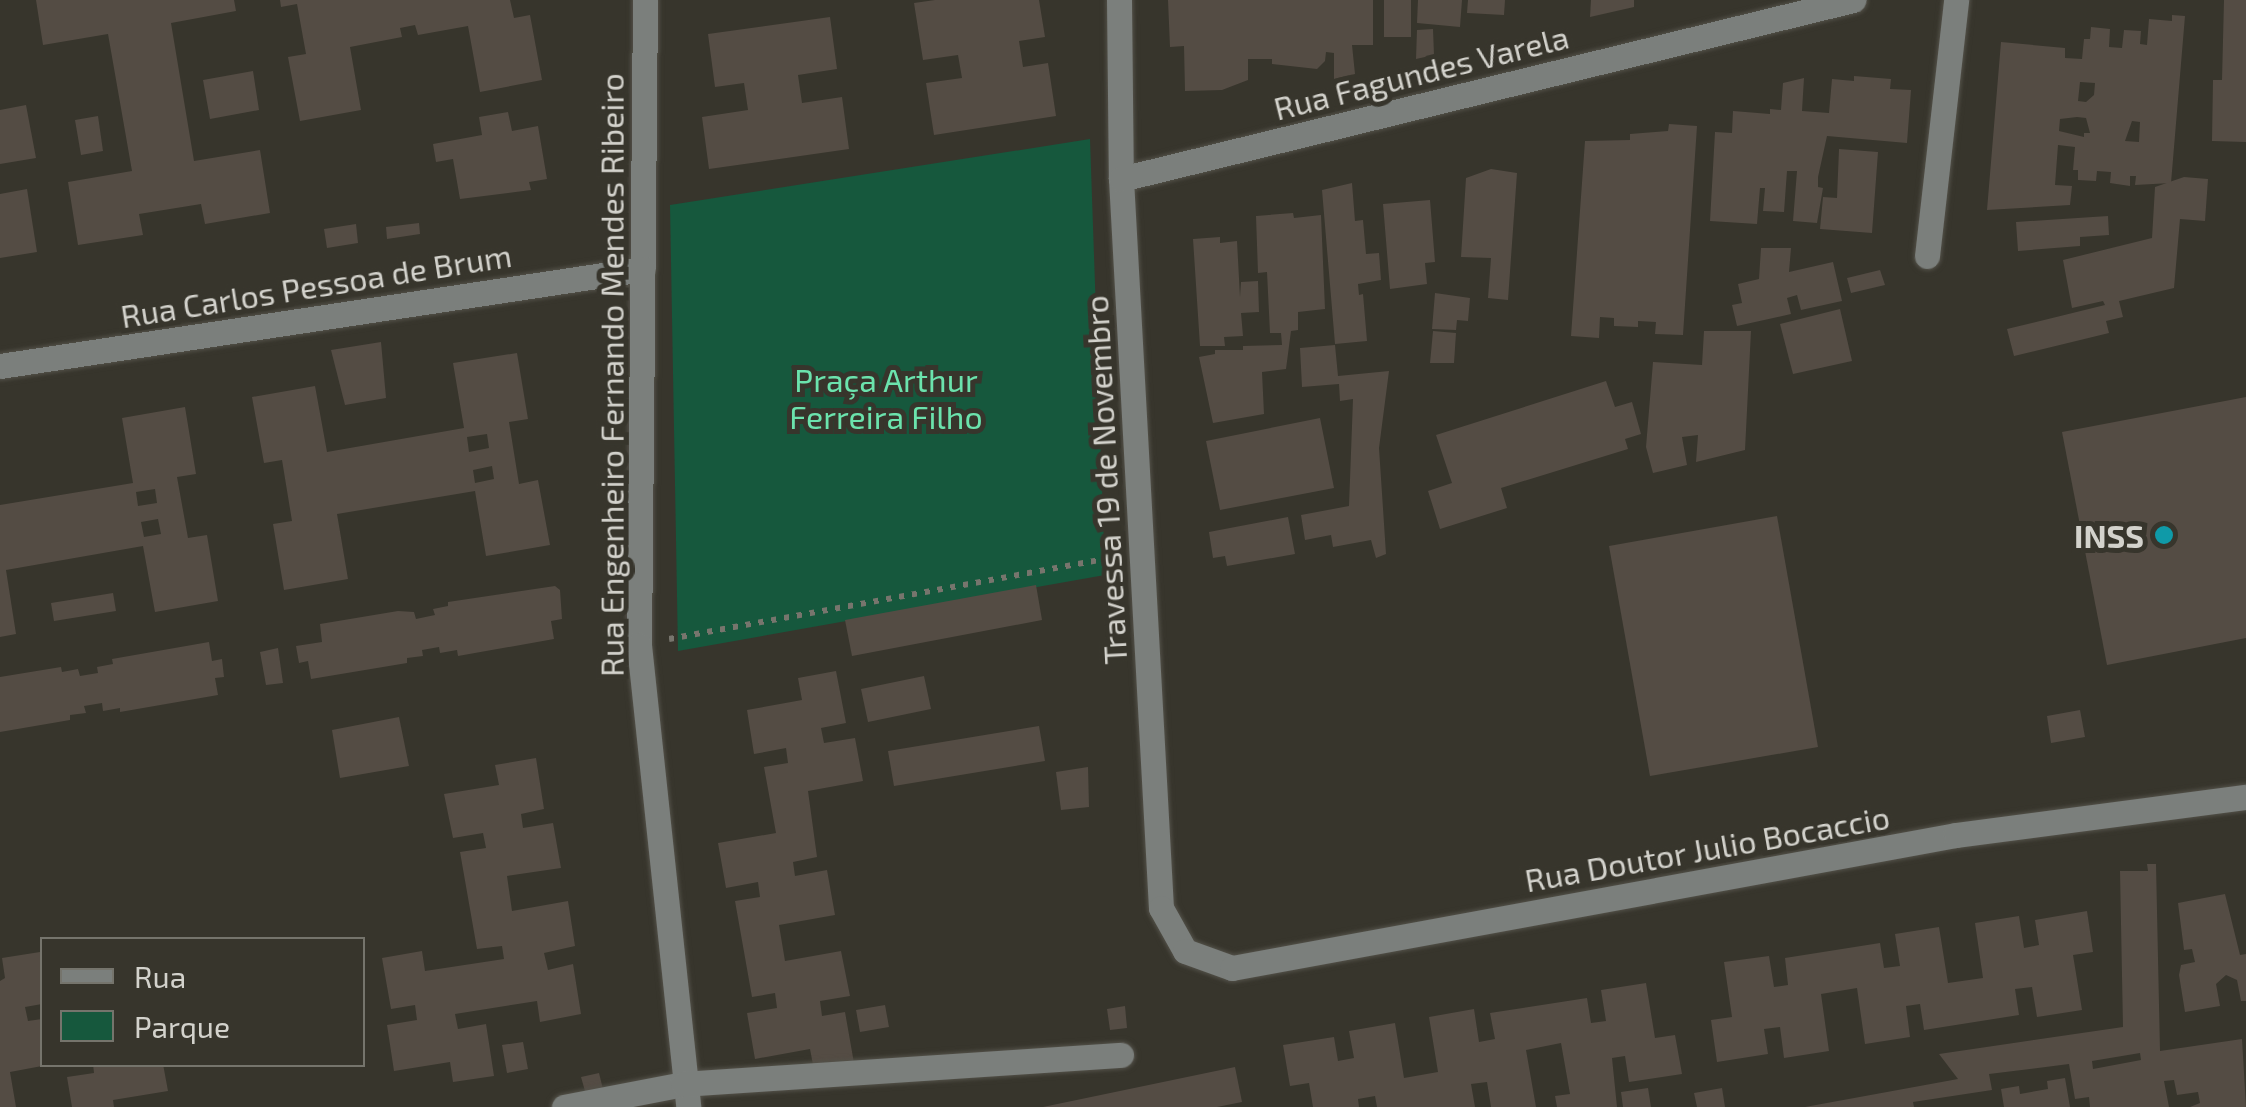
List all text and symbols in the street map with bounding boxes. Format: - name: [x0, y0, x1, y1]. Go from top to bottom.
- street label: Rua Fagundes Varela: [1269, 17, 1573, 127]
- street label: Rua Engenheiro Fernando Mendes Ribeiro: [592, 73, 630, 677]
- street label: Rua Carlos Pessoa de Brum: [118, 235, 514, 335]
- street label: Travessa 19 de Novembro: [1076, 295, 1134, 665]
- park label: Praça Arthur Ferreira Filho: [789, 361, 983, 436]
- place label: INSS: [2074, 516, 2144, 554]
- marker: INSS: [2153, 524, 2175, 546]
- street label: Rua Doutor Julio Bocaccio: [1521, 797, 1893, 899]
- legend: [40, 937, 365, 1067]
- text: Rua: [134, 958, 186, 994]
- text: Parque: [134, 1008, 230, 1044]

